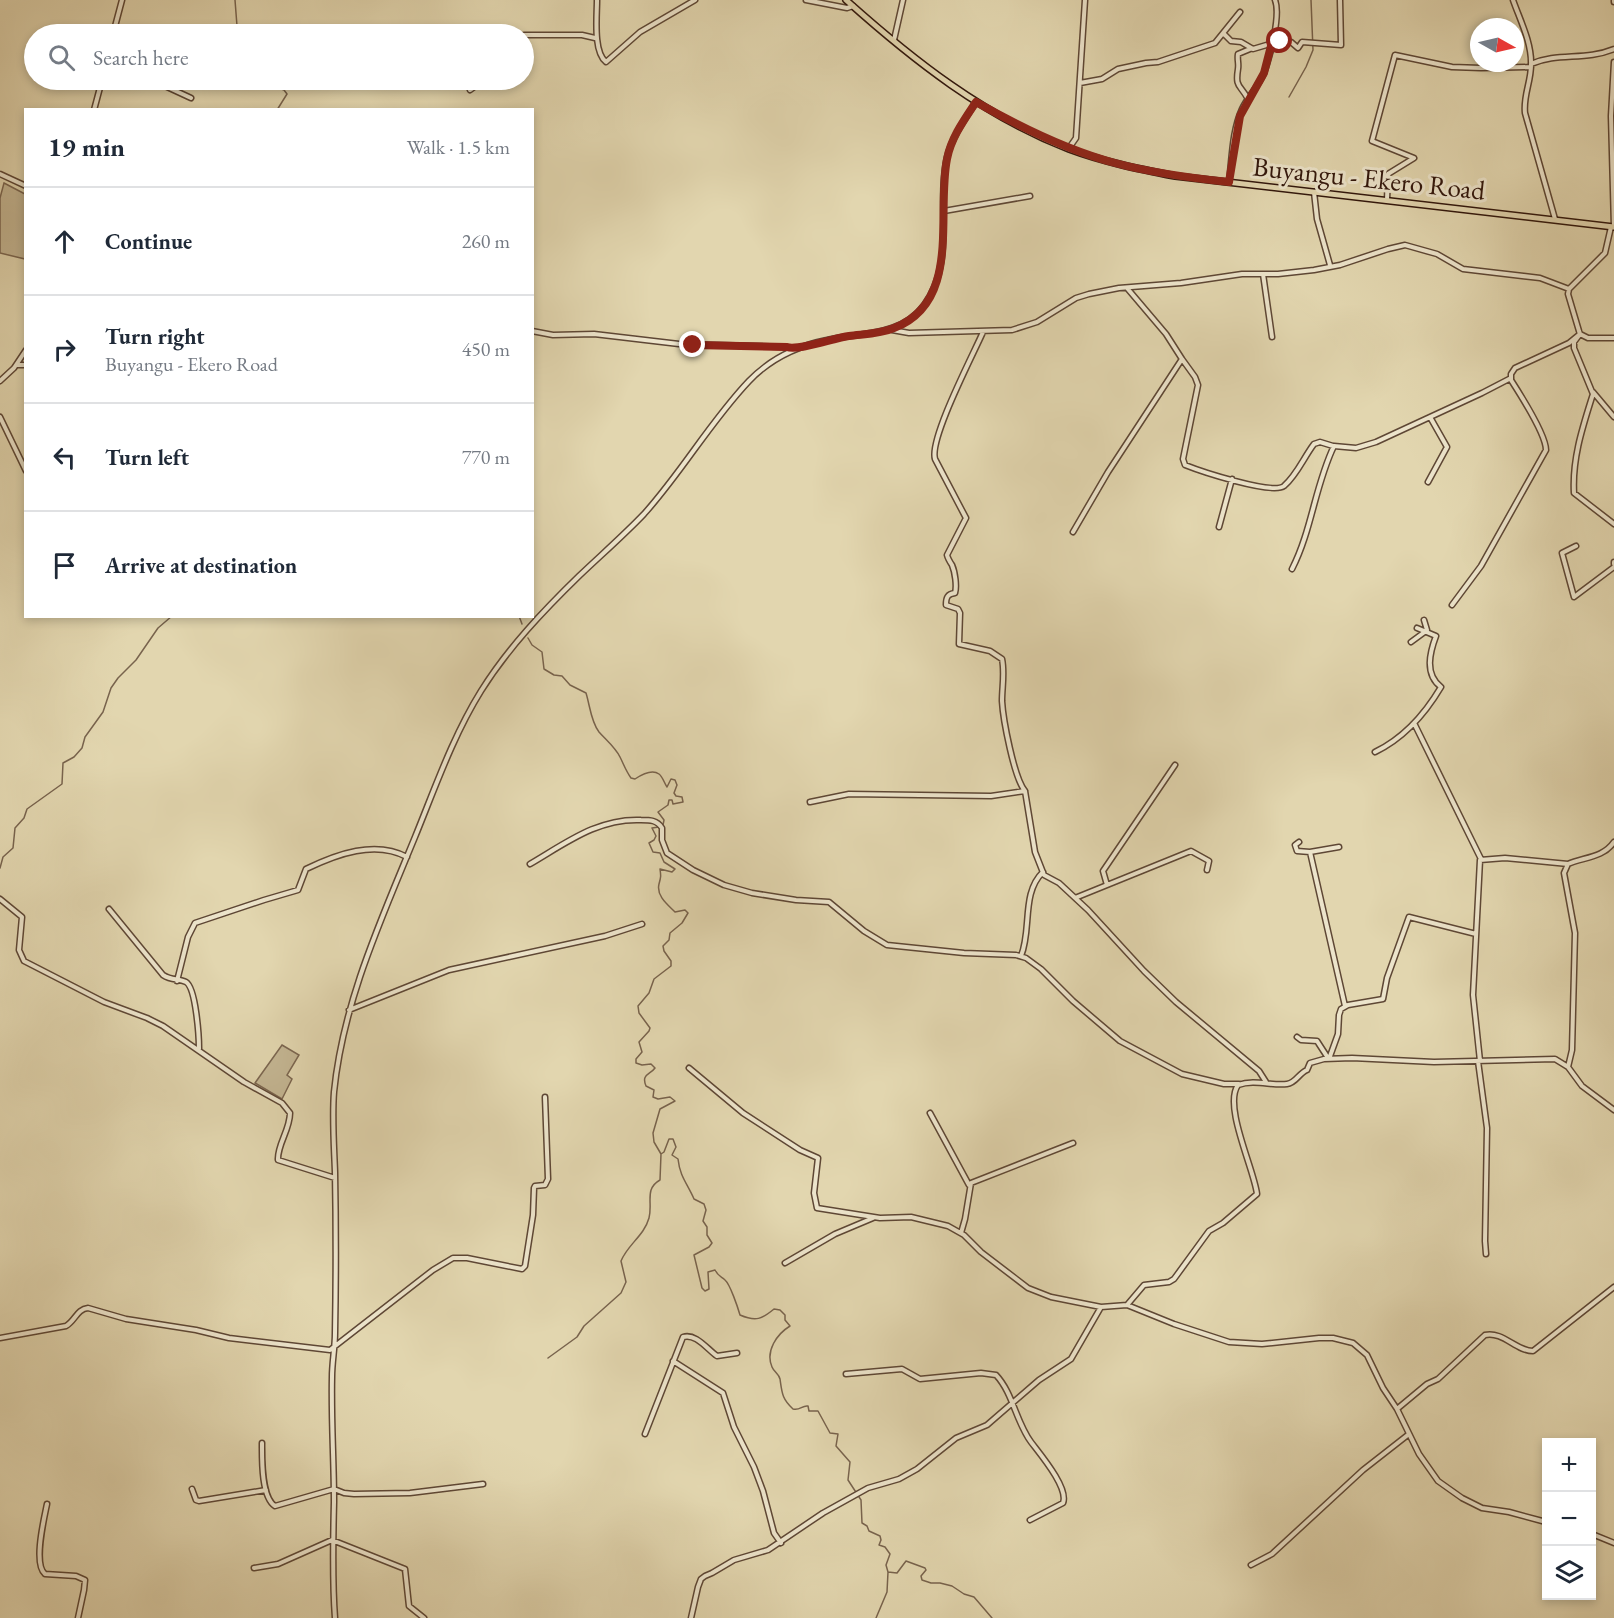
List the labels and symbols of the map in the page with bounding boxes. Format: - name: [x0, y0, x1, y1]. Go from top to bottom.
- north arrow: [1470, 18, 1524, 72]
- route start: [1266, 27, 1292, 53]
- street label: Buyangu - Ekero Road: [1251, 148, 1487, 208]
- route end: [679, 331, 705, 357]

